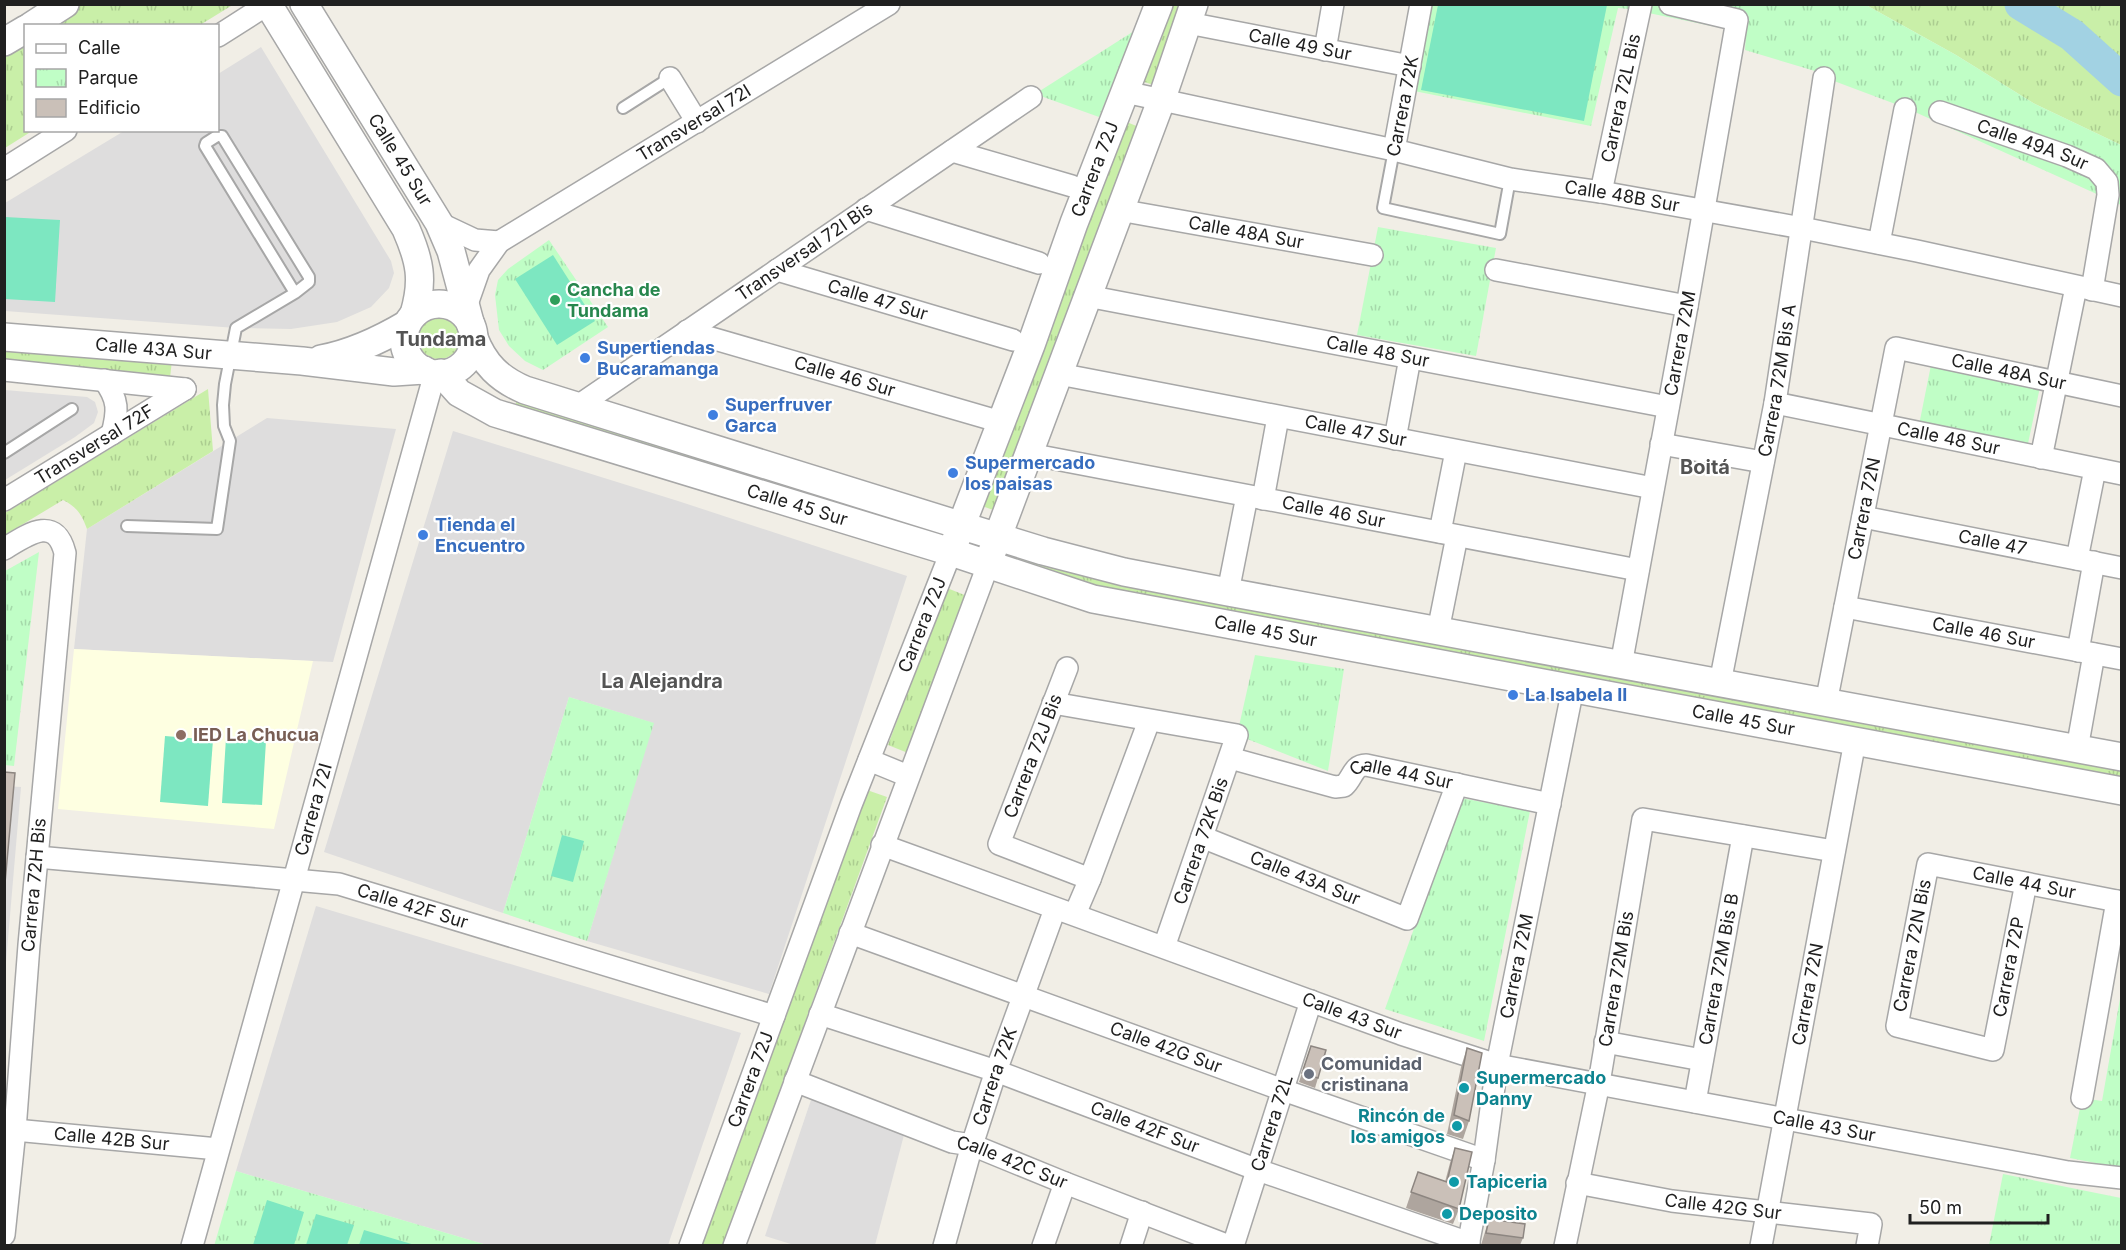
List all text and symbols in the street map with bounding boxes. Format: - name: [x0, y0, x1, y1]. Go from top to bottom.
- legend: [24, 24, 219, 132]
- street label: Calle 49 Sur: [1247, 24, 1353, 64]
- street label: Carrera 72L Bis: [1597, 32, 1644, 164]
- text: Calle: [78, 37, 120, 58]
- street label: Carrera 72K: [1382, 54, 1423, 158]
- text: Parque: [78, 67, 138, 88]
- street label: Transversal 72I: [633, 80, 755, 165]
- text: Edificio: [78, 97, 141, 118]
- street label: Calle 45 Sur: [364, 110, 437, 210]
- street label: Calle 49A Sur: [1974, 115, 2092, 174]
- street label: Carrera 72J: [1066, 118, 1122, 220]
- street label: Calle 48B Sur: [1563, 176, 1681, 216]
- street label: Transversal 72I Bis: [732, 197, 876, 305]
- street label: Calle 48A Sur: [1187, 212, 1306, 253]
- street label: Calle 47 Sur: [825, 275, 931, 324]
- place label: Cancha de Tundama: [567, 279, 661, 321]
- street label: Carrera 72M: [1660, 289, 1699, 398]
- marker: Cancha de Tundama: [548, 293, 562, 307]
- street label: Carrera 72M Bis A: [1754, 302, 1800, 459]
- district label: Tundama: [396, 327, 486, 351]
- street label: Calle 48 Sur: [1325, 331, 1431, 371]
- street label: Calle 43A Sur: [95, 333, 213, 364]
- place label: Supertiendas Bucaramanga: [597, 337, 719, 379]
- street label: Calle 48A Sur: [1949, 349, 2068, 394]
- marker: Supertiendas Bucaramanga: [578, 351, 592, 365]
- street label: Calle 46 Sur: [792, 352, 898, 401]
- place label: Superfruver Garca: [725, 394, 832, 436]
- street label: Transversal 72F: [31, 400, 157, 489]
- marker: Superfruver Garca: [706, 408, 720, 422]
- street label: Calle 47 Sur: [1303, 410, 1409, 451]
- street label: Calle 48 Sur: [1895, 417, 2002, 459]
- place label: Supermercado los paisas: [965, 452, 1095, 494]
- district label: Boitá: [1680, 455, 1730, 479]
- street label: Carrera 72N: [1843, 456, 1884, 562]
- marker: Supermercado los paisas: [946, 466, 960, 480]
- street label: Calle 45 Sur: [744, 479, 850, 530]
- street label: Calle 46 Sur: [1280, 491, 1387, 532]
- place label: Tienda el Encuentro: [435, 514, 525, 556]
- street label: Calle 47: [1957, 525, 2029, 559]
- marker: Tienda el Encuentro: [416, 528, 430, 542]
- street label: Carrera 72J: [893, 574, 950, 676]
- street label: Calle 45 Sur: [1213, 611, 1319, 651]
- street label: Calle 46 Sur: [1930, 613, 2037, 653]
- district label: La Alejandra: [601, 669, 723, 693]
- place label: La Isabela II: [1525, 684, 1627, 705]
- marker: La Isabela II: [1506, 688, 1520, 702]
- street label: Carrera 72J Bis: [999, 691, 1066, 821]
- street label: Calle 45 Sur: [1690, 700, 1797, 740]
- place label: IED La Chucua: [193, 724, 319, 745]
- marker: IED La Chucua: [174, 728, 188, 742]
- street label: Calle 44 Sur: [1345, 754, 1455, 793]
- street label: Carrera 72I: [290, 761, 336, 858]
- street label: Carrera 72K Bis: [1169, 774, 1232, 907]
- street label: Carrera 72H Bis: [17, 817, 50, 953]
- street label: Calle 43A Sur: [1247, 846, 1364, 909]
- street label: Calle 44 Sur: [1971, 862, 2078, 903]
- street label: Carrera 72N Bis: [1889, 877, 1935, 1014]
- street label: Calle 42F Sur: [355, 879, 471, 933]
- street label: Carrera 72M Bis B: [1694, 891, 1743, 1047]
- street label: Carrera 72M Bis: [1594, 909, 1638, 1048]
- street label: Carrera 72M: [1496, 912, 1537, 1021]
- street label: Carrera 72P: [1988, 915, 2029, 1019]
- street label: Carrera 72N: [1788, 941, 1827, 1047]
- street label: Calle 43 Sur: [1299, 988, 1405, 1043]
- street label: Calle 42G Sur: [1107, 1017, 1225, 1077]
- street label: Carrera 72K: [968, 1024, 1021, 1128]
- street label: Carrera 72J: [723, 1029, 777, 1130]
- place label: Comunidad cristinana: [1321, 1053, 1422, 1095]
- marker: Comunidad cristinana: [1302, 1067, 1316, 1081]
- place label: Supermercado Danny: [1476, 1067, 1606, 1109]
- street label: Carrera 72L: [1246, 1072, 1297, 1174]
- marker: Supermercado Danny: [1457, 1081, 1471, 1095]
- street label: Calle 42F Sur: [1087, 1097, 1203, 1157]
- place label: Rincón de los amigos: [1350, 1105, 1445, 1147]
- street label: Calle 43 Sur: [1771, 1106, 1878, 1146]
- marker: Rincón de los amigos: [1450, 1119, 1464, 1133]
- street label: Calle 42B Sur: [53, 1123, 171, 1154]
- street label: Calle 42C Sur: [955, 1132, 1071, 1193]
- place label: Tapiceria: [1466, 1171, 1547, 1192]
- marker: Tapiceria: [1447, 1175, 1461, 1189]
- scale bar: [1910, 1187, 2048, 1225]
- street label: Calle 42G Sur: [1663, 1189, 1783, 1224]
- text: 50 m: [1919, 1197, 1962, 1218]
- place label: Deposito: [1459, 1203, 1538, 1224]
- marker: Deposito: [1440, 1207, 1454, 1221]

